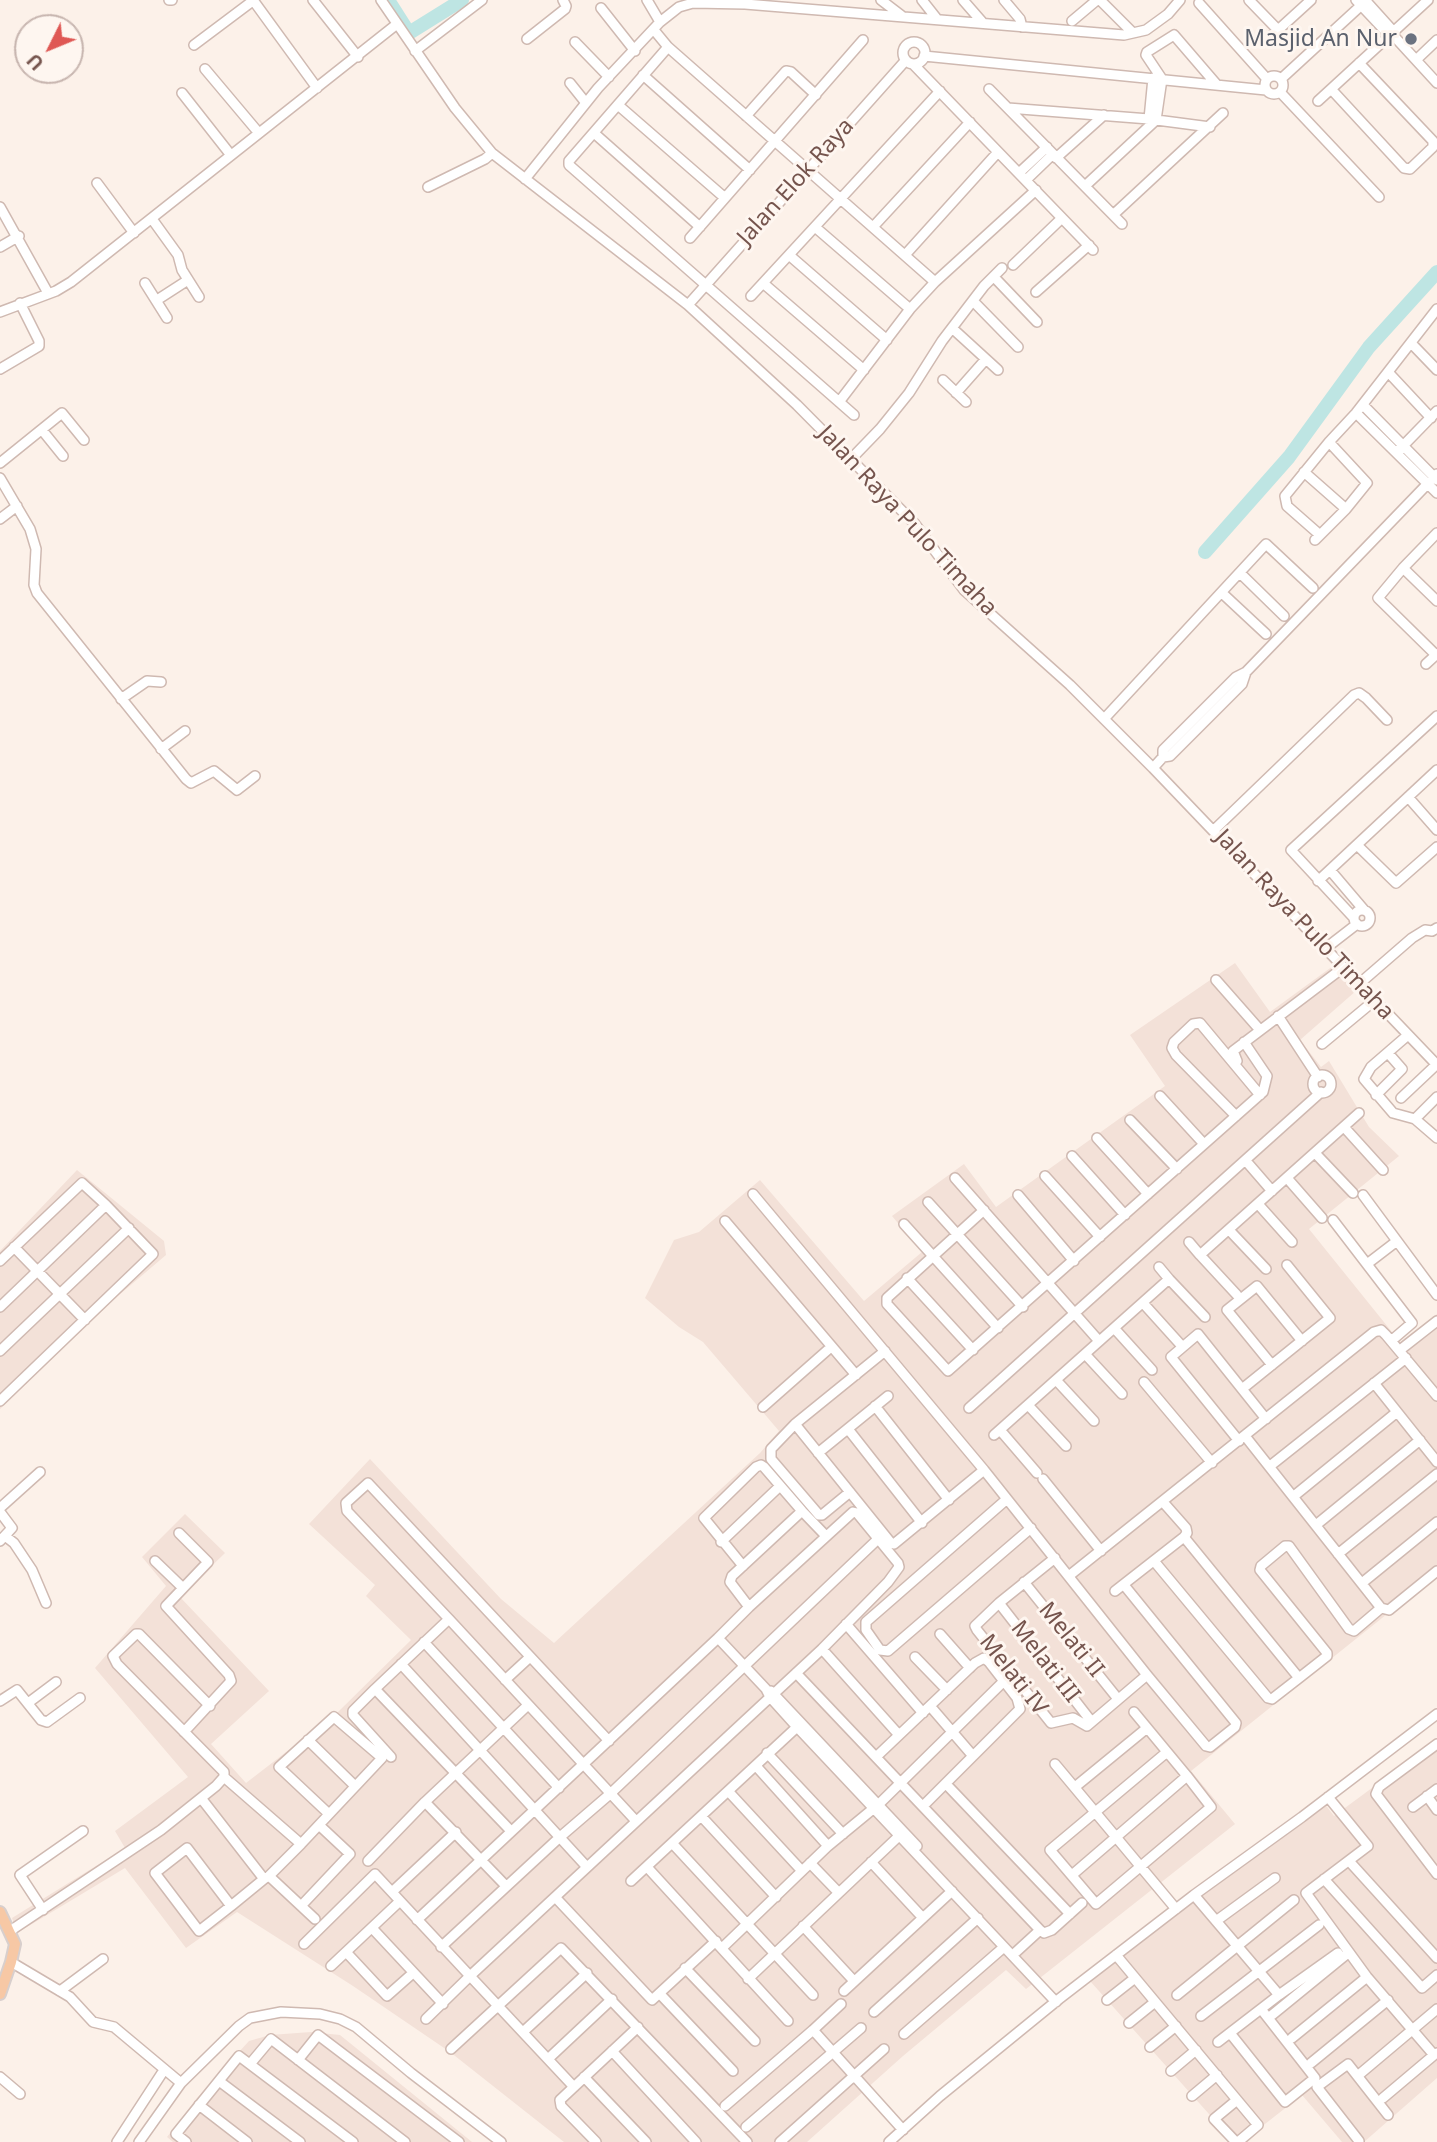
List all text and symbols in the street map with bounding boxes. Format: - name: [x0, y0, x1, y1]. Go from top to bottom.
- north arrow: [14, 14, 84, 84]
- place label: Masjid An Nur: [1244, 25, 1397, 53]
- marker: Masjid An Nur: [1403, 31, 1419, 47]
- text: U: [21, 48, 50, 76]
- street label: Jalan Elok Raya: [732, 113, 860, 251]
- street label: Jalan Raya Pulo Timaha: [812, 420, 1002, 622]
- street label: Jalan Raya Pulo Timaha: [1209, 824, 1399, 1026]
- street label: Melati II: [1032, 1597, 1110, 1683]
- street label: Melati III: [1004, 1616, 1086, 1708]
- street label: Melati IV: [973, 1629, 1053, 1721]

